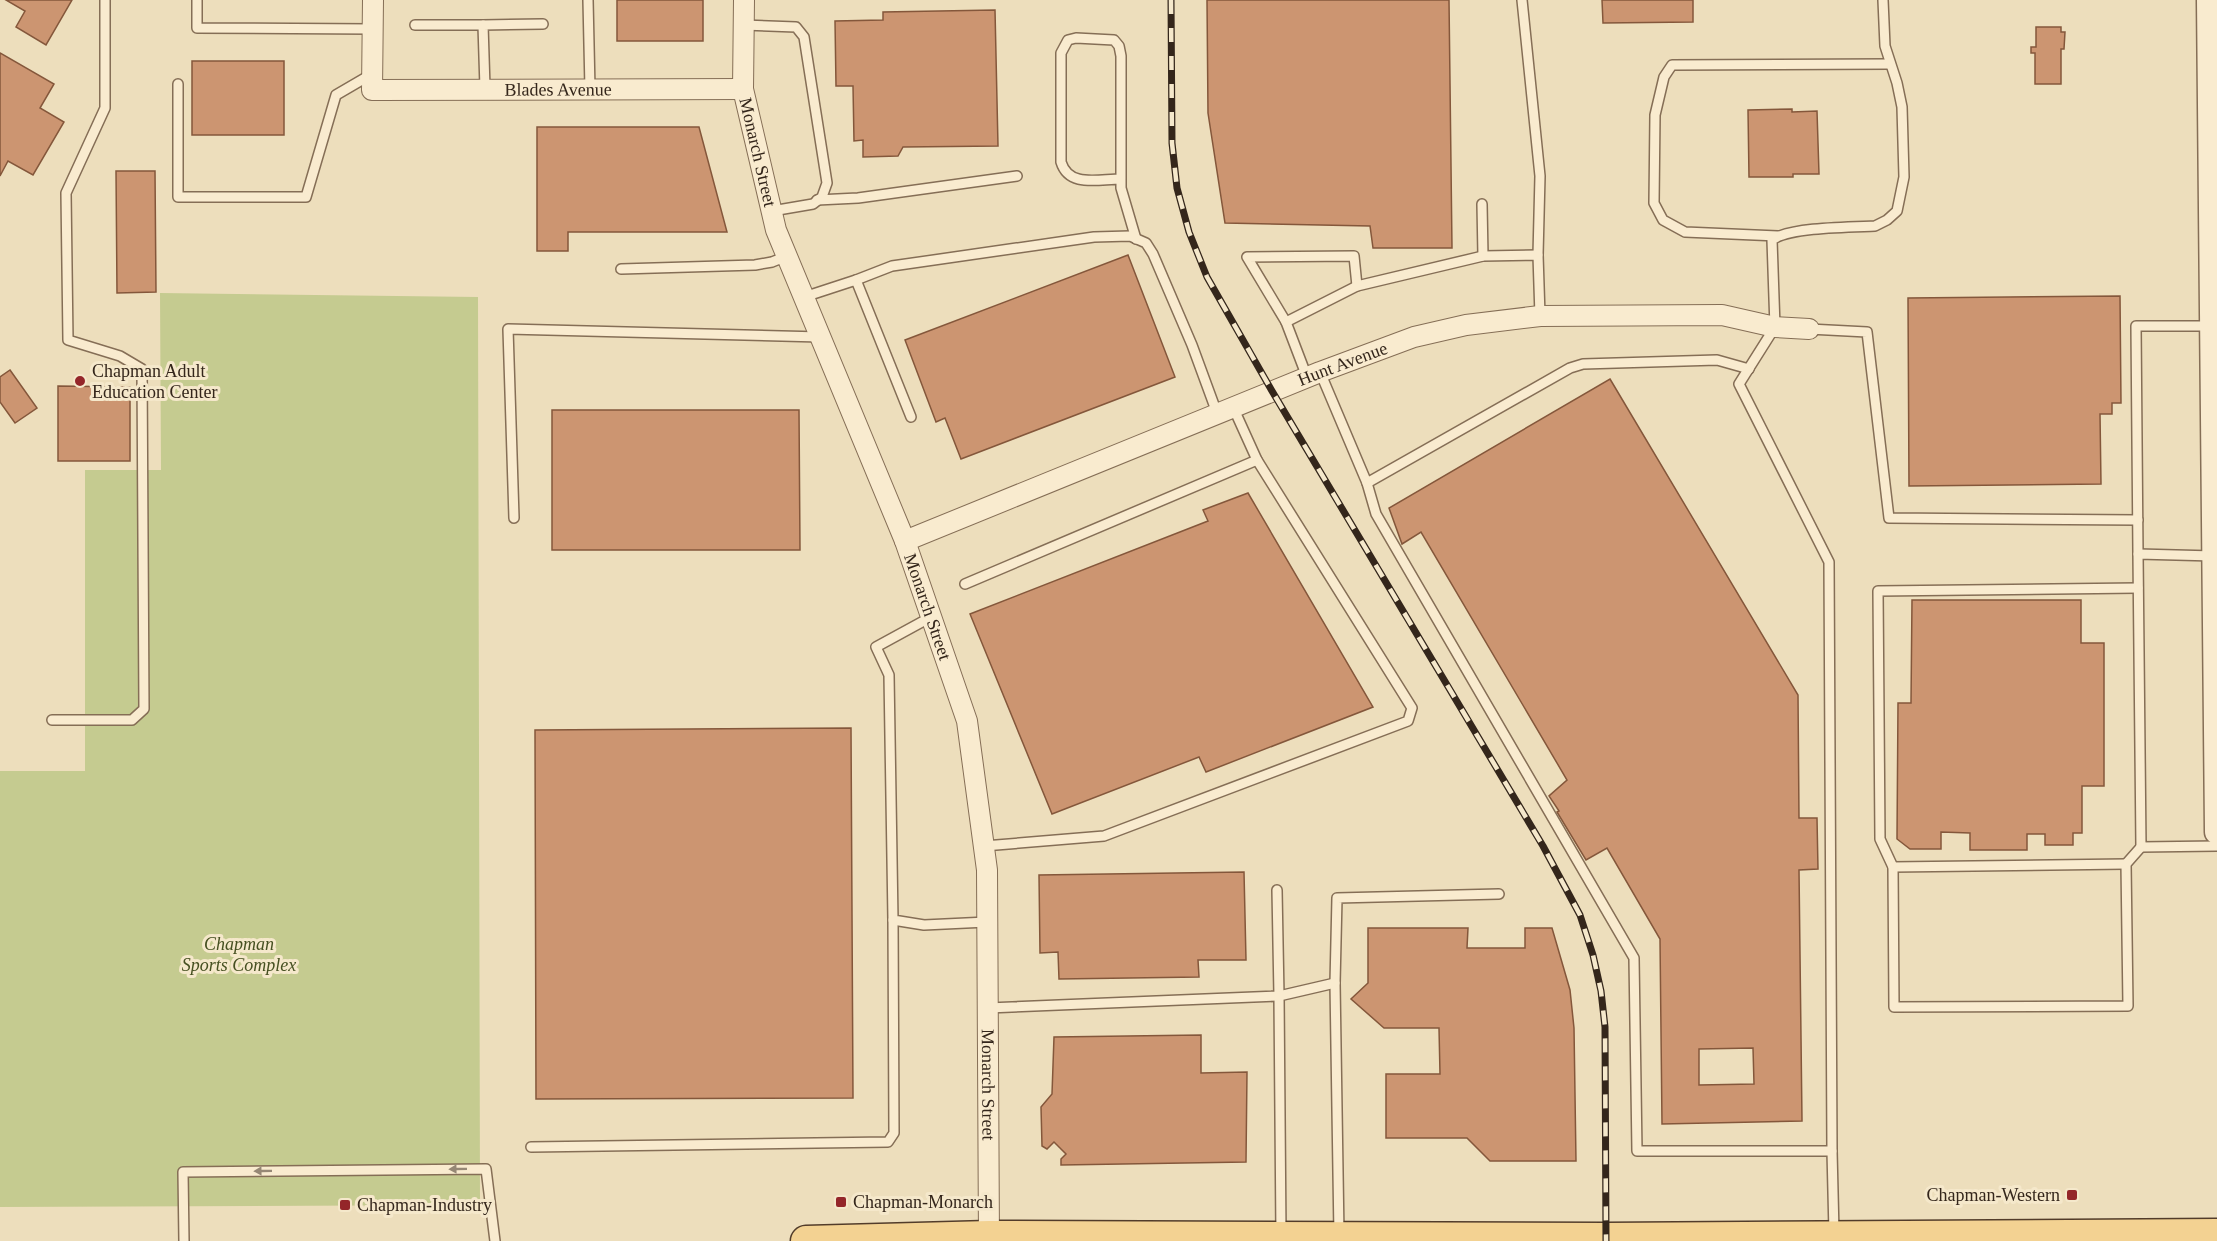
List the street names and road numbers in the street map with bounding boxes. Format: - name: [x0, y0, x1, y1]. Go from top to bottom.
- street label: Blades Avenue: [504, 79, 612, 100]
- street label: Monarch Street: [735, 96, 780, 209]
- street label: Hunt Avenue: [1295, 338, 1390, 390]
- street label: Monarch Street: [900, 551, 955, 663]
- street label: Monarch Street: [978, 1029, 998, 1141]

